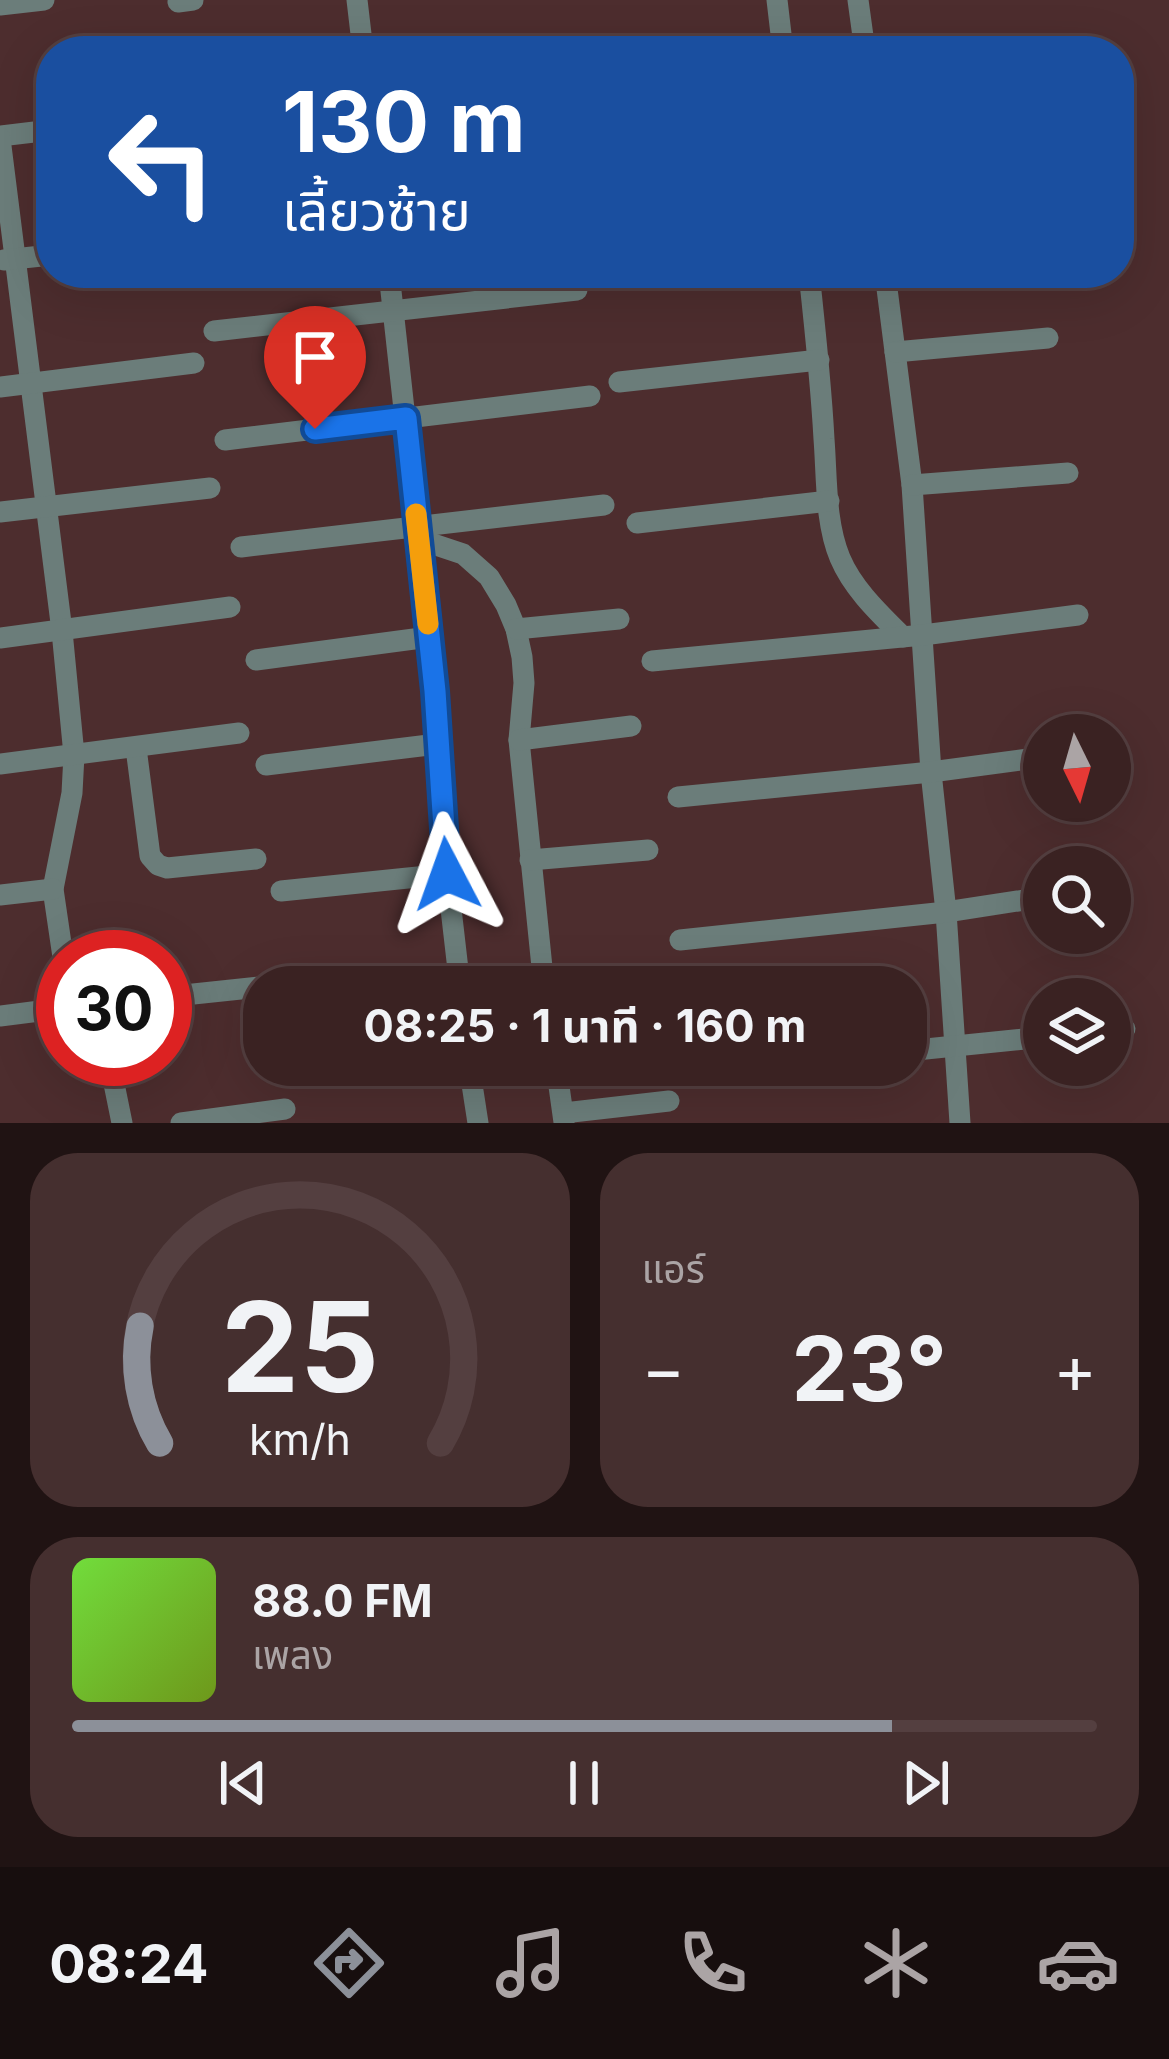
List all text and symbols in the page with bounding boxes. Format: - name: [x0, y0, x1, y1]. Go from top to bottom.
- text: 130 m: [282, 71, 526, 172]
- icon: left: [84, 84, 240, 240]
- text: เลี้ยวซ้าย: [282, 178, 471, 243]
- pin: [264, 306, 366, 429]
- icon: arrive: [282, 324, 348, 390]
- north arrow: [1023, 714, 1131, 822]
- map controls: [1023, 714, 1131, 1086]
- position arrow: [384, 811, 510, 937]
- button: search: [1023, 846, 1131, 954]
- speed limit sign: 30: [36, 930, 192, 1086]
- button: layers: [1023, 978, 1131, 1086]
- text: 08:25 · 1 นาที · 160 m: [364, 998, 806, 1053]
- text: แอร์: [642, 1245, 705, 1292]
- text: 25: [221, 1271, 379, 1422]
- text: 23°: [791, 1314, 947, 1423]
- text: −: [642, 1329, 685, 1409]
- text: +: [1053, 1329, 1097, 1409]
- text: km/h: [249, 1413, 351, 1465]
- text: 88.0 FM: [252, 1573, 433, 1628]
- text: เพลง: [252, 1631, 333, 1678]
- icon: previous: [210, 1750, 276, 1816]
- icon: pause: [551, 1750, 617, 1816]
- icon: next: [893, 1750, 959, 1816]
- icon: directions: [307, 1921, 391, 2005]
- icon: music: [489, 1921, 573, 2005]
- icon: phone: [671, 1921, 755, 2005]
- icon: climate: [854, 1921, 938, 2005]
- icon: car: [1036, 1921, 1120, 2005]
- text: 08:24: [49, 1931, 208, 1996]

